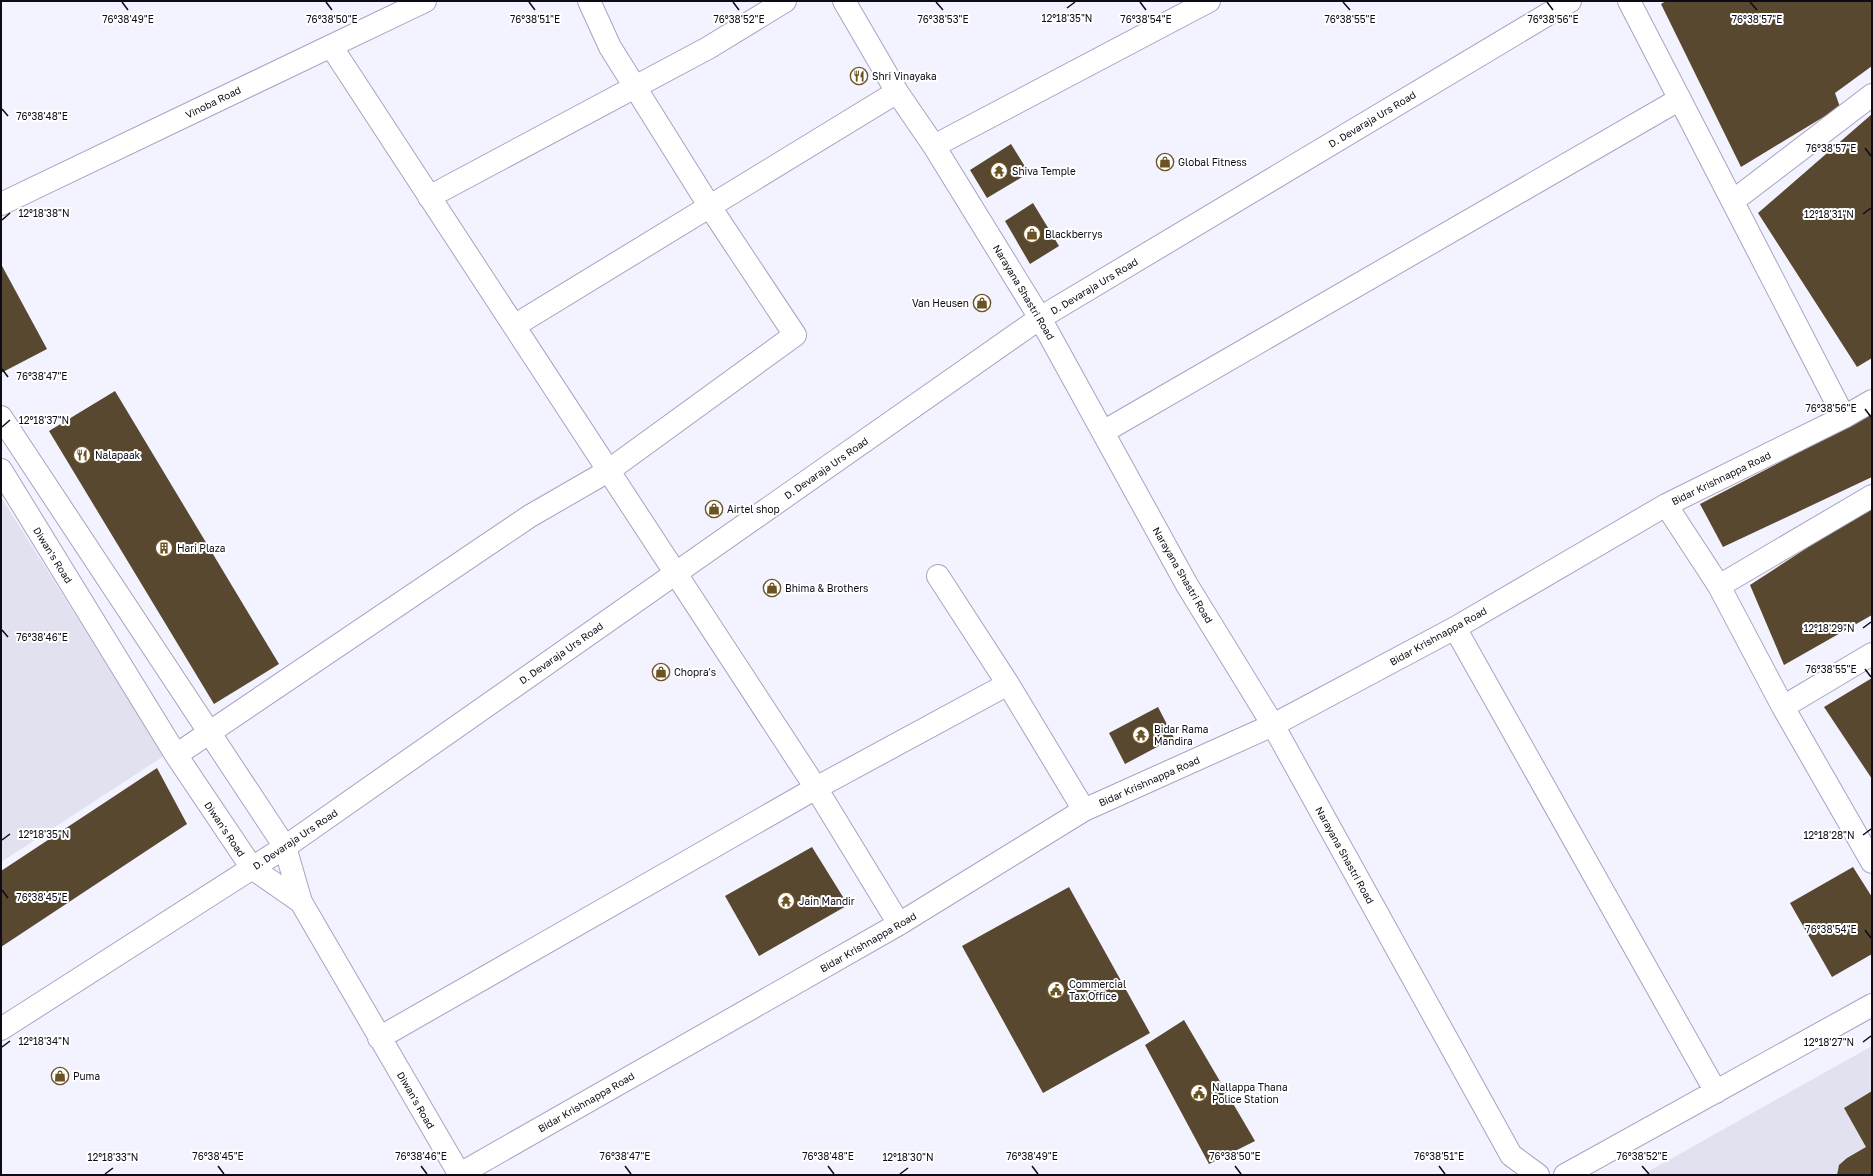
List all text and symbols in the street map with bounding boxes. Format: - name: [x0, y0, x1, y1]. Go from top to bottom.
- text: 12°18'35"N: [1042, 12, 1092, 24]
- text: 76°38'49"E: [102, 13, 154, 25]
- text: 76°38'50"E: [306, 13, 358, 25]
- text: 76°38'51"E: [510, 13, 560, 25]
- text: 76°38'52"E: [714, 13, 765, 25]
- text: 76°38'53"E: [917, 13, 969, 25]
- text: 76°38'54"E: [1120, 13, 1172, 25]
- text: 76°38'55"E: [1325, 13, 1376, 25]
- text: 76°38'56"E: [1527, 13, 1579, 25]
- text: 76°38'57"E: [1732, 13, 1782, 25]
- restaurant icon: Shri Vinayaka: [849, 66, 869, 86]
- place label: Shri Vinayaka: [872, 70, 937, 82]
- street label: Vinoba Road: [183, 83, 243, 121]
- street label: D. Devaraja Urs Road: [1326, 88, 1418, 150]
- text: 76°38'48"E: [16, 110, 68, 122]
- text: 76°38'57"E: [1806, 142, 1856, 154]
- shop icon: Global Fitness: [1155, 152, 1175, 172]
- place label: Global Fitness: [1178, 156, 1247, 168]
- temple icon: Shiva Temple: [989, 161, 1009, 181]
- place label: Shiva Temple: [1012, 165, 1076, 177]
- text: 12°18'38"N: [18, 207, 70, 219]
- text: 12°18'31"N: [1804, 208, 1854, 220]
- shop icon: Blackberrys: [1022, 224, 1042, 244]
- place label: Blackberrys: [1045, 228, 1103, 240]
- street label: Narayana Shastri Road: [991, 242, 1057, 342]
- street label: D. Devaraja Urs Road: [1048, 255, 1140, 317]
- shop icon: Van Heusen: [972, 293, 992, 313]
- place label: Van Heusen: [912, 297, 969, 309]
- text: 76°38'47"E: [17, 370, 67, 382]
- text: 76°38'56"E: [1805, 402, 1857, 414]
- text: 12°18'37"N: [19, 414, 69, 426]
- street label: D. Devaraja Urs Road: [782, 435, 870, 501]
- restaurant icon: Nalapaak: [72, 445, 92, 465]
- place label: Nalapaak: [95, 449, 141, 461]
- street label: Bidar Krishnappa Road: [1669, 449, 1773, 507]
- shop icon: Airtel shop: [704, 499, 724, 519]
- place label: Airtel shop: [727, 503, 780, 515]
- street label: Diwan's Road: [31, 525, 75, 585]
- street label: Narayana Shastri Road: [1151, 525, 1215, 625]
- building icon: Hari Plaza: [154, 538, 174, 558]
- place label: Hari Plaza: [177, 542, 225, 554]
- shop icon: Bhima & Brothers: [762, 578, 782, 598]
- place label: Bhima & Brothers: [785, 582, 868, 594]
- street label: Bidar Krishnappa Road: [1387, 604, 1489, 668]
- street label: D. Devaraja Urs Road: [517, 620, 605, 686]
- text: 12°18'29"N: [1803, 622, 1855, 634]
- text: 76°38'46"E: [16, 631, 68, 643]
- shop icon: Chopra's: [651, 662, 671, 682]
- text: 76°38'55"E: [1806, 663, 1857, 675]
- place label: Chopra's: [674, 666, 716, 678]
- place label: Bidar Rama Mandira: [1154, 723, 1208, 747]
- temple icon: Bidar Rama Mandira: [1131, 725, 1151, 745]
- street label: Bidar Krishnappa Road: [1097, 753, 1201, 809]
- street label: Diwan's Road: [202, 799, 248, 859]
- street label: Narayana Shastri Road: [1313, 804, 1377, 906]
- street label: D. Devaraja Urs Road: [250, 806, 340, 872]
- text: 12°18'35"N: [19, 828, 69, 840]
- text: 12°18'28"N: [1803, 829, 1855, 841]
- text: 76°38'45"E: [16, 891, 68, 903]
- temple icon: Jain Mandir: [776, 891, 796, 911]
- place label: Jain Mandir: [799, 895, 855, 907]
- street label: Bidar Krishnappa Road: [818, 909, 918, 975]
- text: 76°38'54"E: [1805, 923, 1857, 935]
- place label: Commercial Tax Office: [1069, 978, 1126, 1002]
- public building icon: Commercial Tax Office: [1046, 980, 1066, 1000]
- text: 12°18'34"N: [18, 1035, 70, 1047]
- text: 12°18'27"N: [1804, 1036, 1854, 1048]
- shop icon: Puma: [50, 1066, 70, 1086]
- street label: Diwan's Road: [395, 1069, 437, 1131]
- street label: Bidar Krishnappa Road: [536, 1069, 636, 1135]
- place label: Puma: [73, 1070, 100, 1082]
- place label: Nallappa Thana Police Station: [1212, 1081, 1288, 1105]
- public building icon: Nallappa Thana Police Station: [1189, 1083, 1209, 1103]
- text: 76°38'45"E: [192, 1150, 244, 1162]
- text: 76°38'46"E: [395, 1150, 447, 1162]
- text: 76°38'47"E: [600, 1150, 650, 1162]
- text: 76°38'48"E: [802, 1150, 854, 1162]
- text: 76°38'49"E: [1006, 1150, 1058, 1162]
- text: 76°38'50"E: [1209, 1150, 1261, 1162]
- text: 76°38'51"E: [1414, 1150, 1464, 1162]
- text: 76°38'52"E: [1617, 1150, 1668, 1162]
- text: 12°18'33"N: [88, 1151, 138, 1163]
- text: 12°18'30"N: [882, 1151, 934, 1163]

